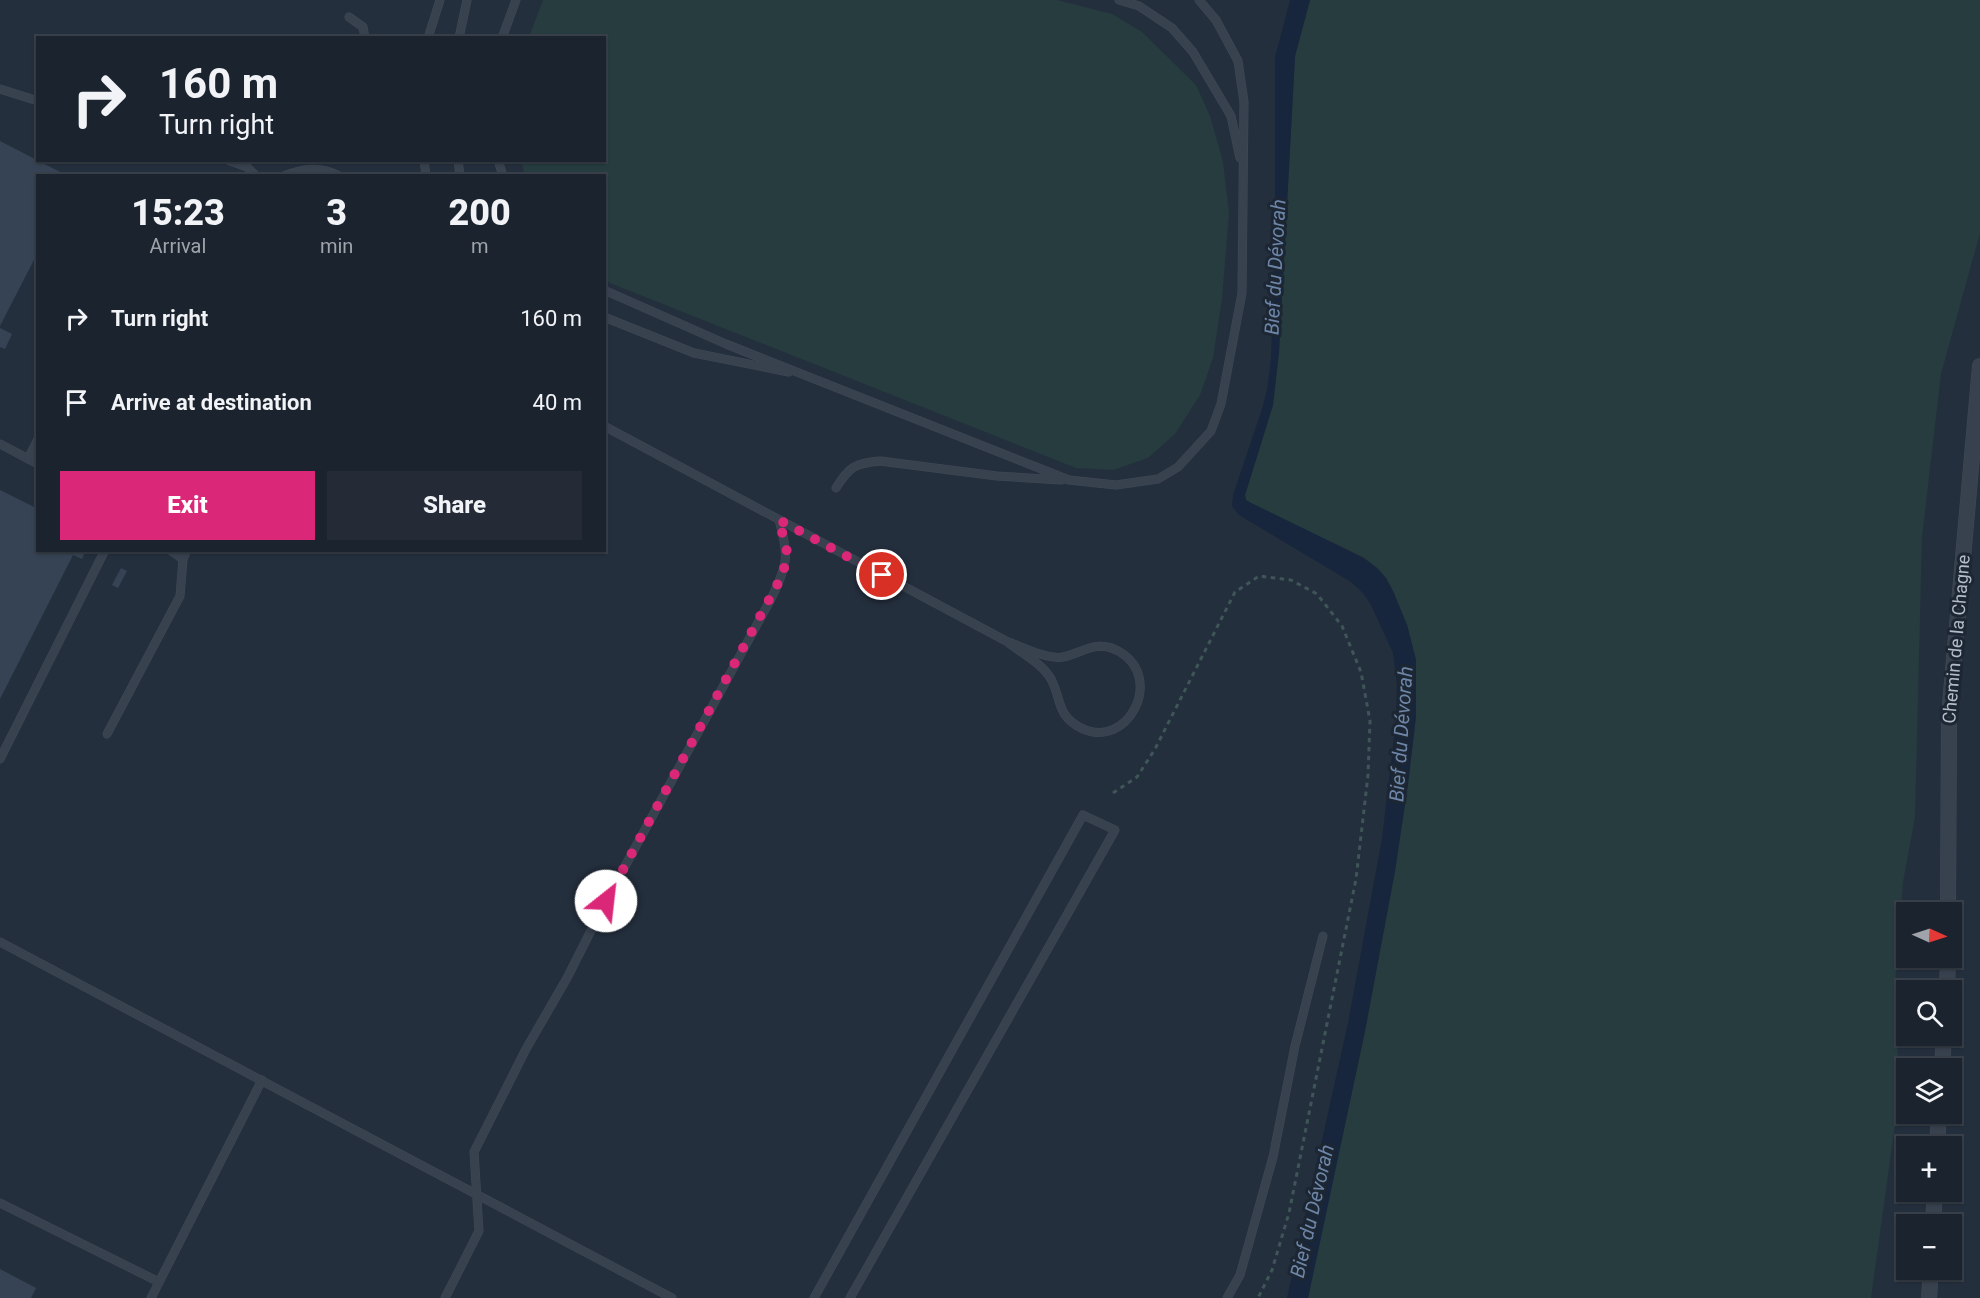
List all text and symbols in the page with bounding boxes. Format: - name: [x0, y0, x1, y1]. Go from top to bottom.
- text: 160 m: [159, 59, 278, 108]
- icon: right: [60, 60, 138, 138]
- text: Turn right: [159, 109, 274, 141]
- text: 15:23: [131, 192, 225, 234]
- text: 3: [326, 192, 347, 234]
- text: 200: [449, 192, 511, 234]
- water label: Bief du Dévorah: [1259, 199, 1291, 335]
- text: Arrival: [150, 234, 206, 258]
- text: min: [320, 234, 353, 258]
- text: m: [471, 234, 488, 258]
- icon: right: [60, 302, 93, 335]
- text: Turn right: [111, 306, 208, 331]
- text: 160 m: [520, 306, 582, 331]
- icon: arrive: [60, 386, 93, 419]
- text: Arrive at destination: [111, 390, 312, 415]
- text: 40 m: [533, 390, 582, 415]
- button: Exit: [60, 471, 315, 540]
- button: Share: [327, 471, 582, 540]
- pin: [856, 549, 907, 600]
- street label: Chemin de la Chagne: [1938, 554, 1974, 724]
- icon: arrive: [865, 558, 898, 591]
- water label: Bief du Dévorah: [1384, 665, 1418, 803]
- position arrow: [574, 869, 638, 933]
- north arrow: [1896, 902, 1962, 968]
- map controls: [1896, 902, 1962, 1280]
- button: search: [1896, 980, 1962, 1046]
- button: layers: [1896, 1058, 1962, 1124]
- button: +: [1896, 1136, 1962, 1202]
- water label: Bief du Dévorah: [1285, 1142, 1339, 1280]
- button: −: [1896, 1214, 1962, 1280]

